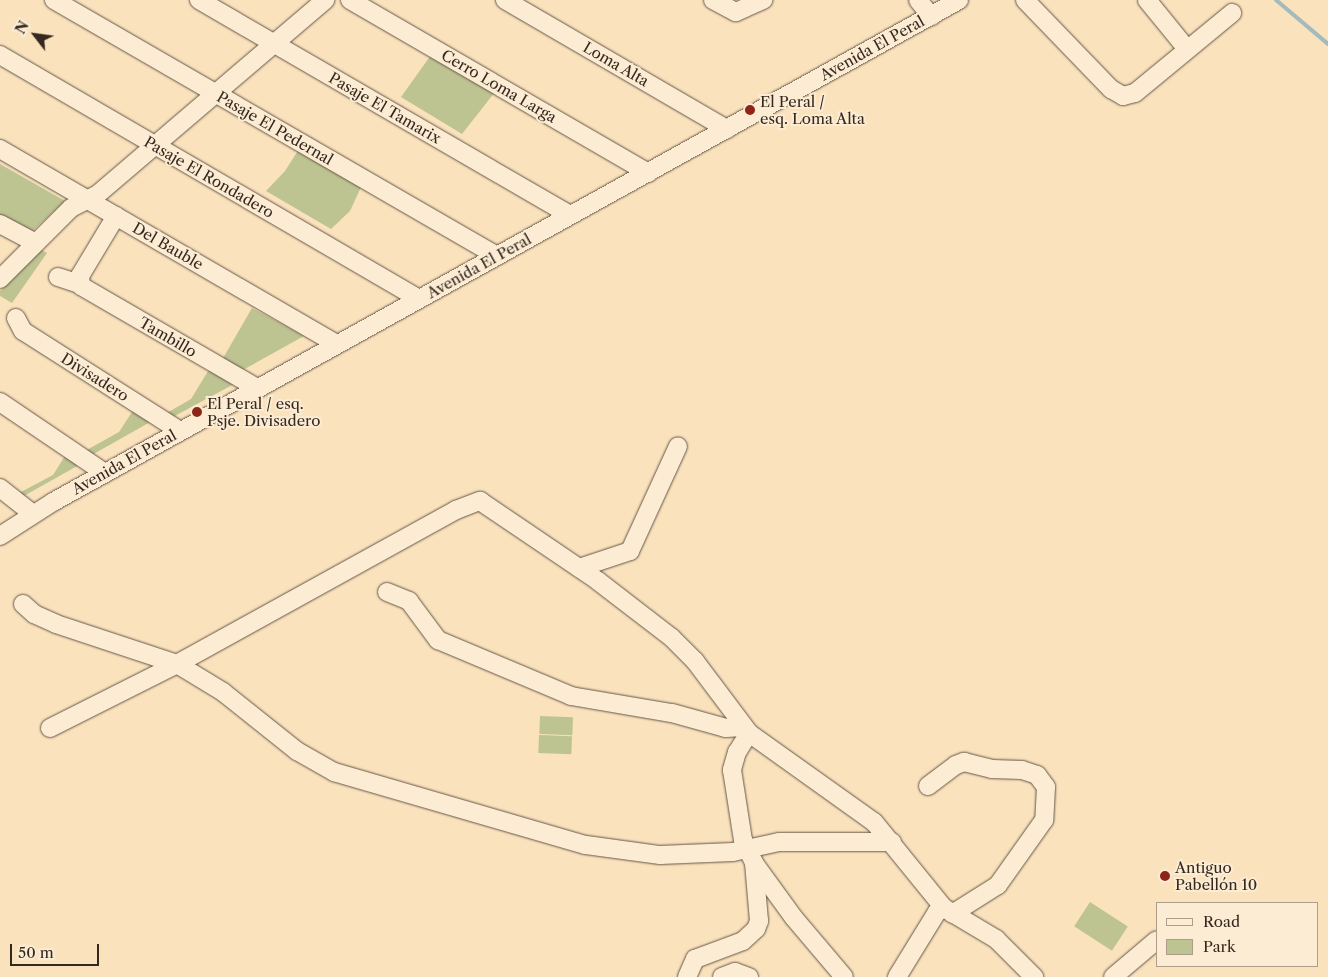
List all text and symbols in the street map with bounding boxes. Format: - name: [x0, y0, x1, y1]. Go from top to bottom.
- north arrow: [10, 10, 60, 60]
- street label: Avenida El Peral: [817, 12, 927, 84]
- text: N: [11, 18, 33, 37]
- street label: Loma Alta: [580, 38, 652, 90]
- street label: Cerro Loma Larga: [438, 46, 560, 126]
- street label: Pasaje El Tamarix: [326, 69, 444, 147]
- street label: Pasaje El Pedernal: [214, 87, 336, 169]
- place label: El Peral / esq. Loma Alta: [760, 92, 866, 127]
- marker: El Peral / esq. Loma Alta: [744, 104, 756, 116]
- street label: Pasaje El Rondadero: [141, 132, 277, 222]
- street label: Del Bauble: [129, 219, 207, 273]
- street label: Avenida El Peral: [424, 230, 534, 302]
- street label: Tambillo: [136, 313, 200, 361]
- street label: Divisadero: [58, 349, 132, 405]
- place label: El Peral / esq. Psje. Divisadero: [207, 394, 320, 429]
- marker: El Peral / esq. Psje. Divisadero: [191, 406, 203, 418]
- street label: Avenida El Peral: [69, 426, 179, 498]
- place label: Antiguo Pabellón 10: [1175, 858, 1257, 893]
- marker: Antiguo Pabellón 10: [1159, 870, 1171, 882]
- legend: [1156, 902, 1318, 967]
- text: Road: [1203, 912, 1240, 931]
- scale bar: [12, 934, 101, 966]
- text: Park: [1203, 937, 1236, 956]
- text: 50 m: [18, 943, 54, 962]

